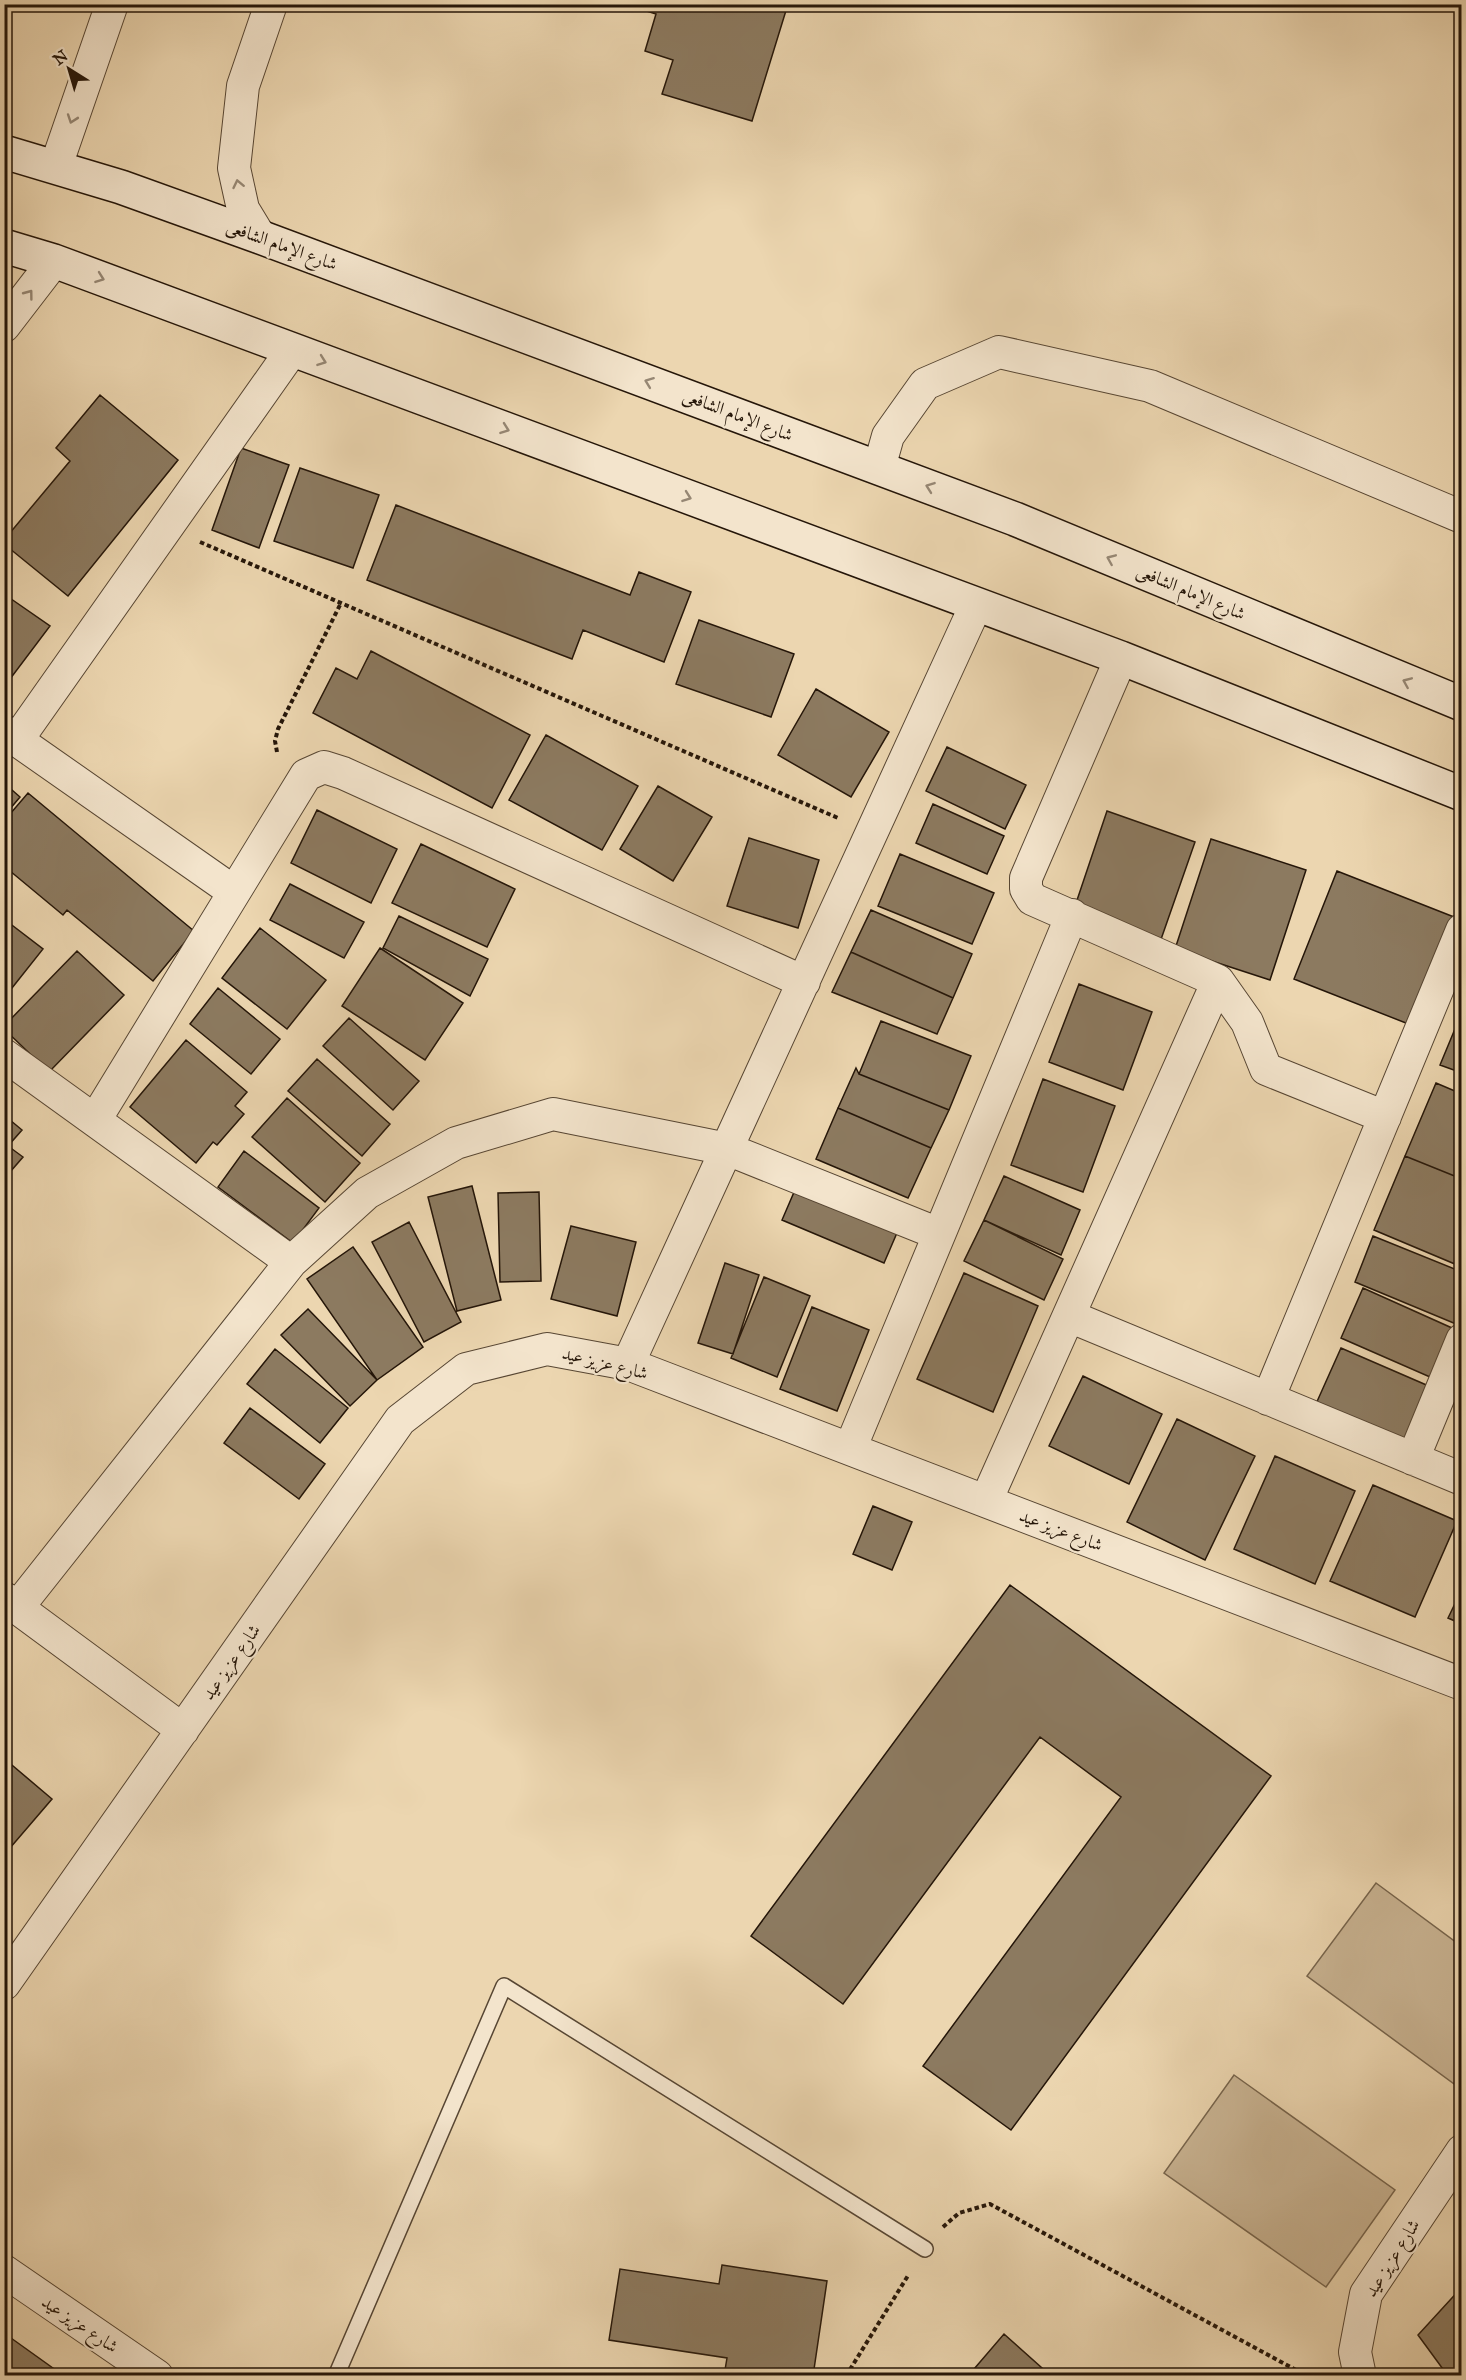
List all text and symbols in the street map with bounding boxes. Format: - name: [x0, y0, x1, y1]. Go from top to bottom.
- north arrow: [39, 39, 99, 99]
- text: N: [49, 45, 72, 69]
- one-way arrow: [67, 113, 80, 124]
- one-way arrow: [232, 179, 245, 189]
- street label: شارع الإمام الشافعى: [222, 215, 340, 280]
- one-way arrow: [94, 271, 105, 283]
- one-way arrow: [22, 289, 33, 300]
- one-way arrow: [316, 354, 327, 366]
- one-way arrow: [644, 377, 655, 389]
- street label: شارع الإمام الشافعى: [678, 384, 796, 451]
- one-way arrow: [498, 422, 509, 434]
- one-way arrow: [925, 482, 936, 494]
- one-way arrow: [681, 490, 692, 503]
- one-way arrow: [1106, 554, 1117, 566]
- street label: شارع الإمام الشافعى: [1131, 559, 1249, 629]
- one-way arrow: [1403, 677, 1414, 689]
- street label: شارع عزيز عيد: [559, 1342, 650, 1388]
- street label: شارع عزيز عيد: [1015, 1504, 1106, 1560]
- street label: شارع عزيز عيد: [197, 1620, 268, 1707]
- street label: شارع عزيز عيد: [1359, 2215, 1428, 2303]
- street label: شارع عزيز عيد: [35, 2290, 123, 2361]

